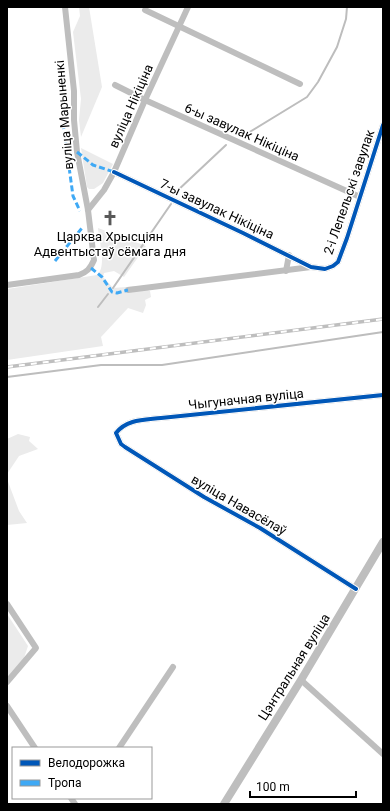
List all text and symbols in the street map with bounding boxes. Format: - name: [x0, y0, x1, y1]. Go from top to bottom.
- street label: вуліца Марыненкі: [52, 60, 76, 170]
- street label: вуліца Нікіціна: [106, 62, 156, 150]
- street label: 6-ы завулак Нікіціна: [182, 100, 302, 164]
- street label: 2-і Лепельскі завулак: [321, 128, 377, 256]
- street label: 7-ы завулак Нікіціна: [158, 176, 276, 242]
- church icon: Царква Хрысціян Адвентыстаў сёмага дня: [101, 209, 119, 227]
- place label: Царква Хрысціян Адвентыстаў сёмага дня: [34, 229, 186, 259]
- street label: Чыгуначная вуліца: [188, 385, 304, 413]
- street label: вуліца Навасёлаў: [189, 472, 289, 538]
- street label: Цэнтральная вуліца: [255, 611, 333, 723]
- legend: [12, 747, 152, 799]
- text: Велодорожка: [48, 756, 125, 770]
- scale bar: [250, 773, 356, 799]
- text: Тропа: [48, 776, 82, 790]
- text: 100 m: [256, 780, 290, 794]

